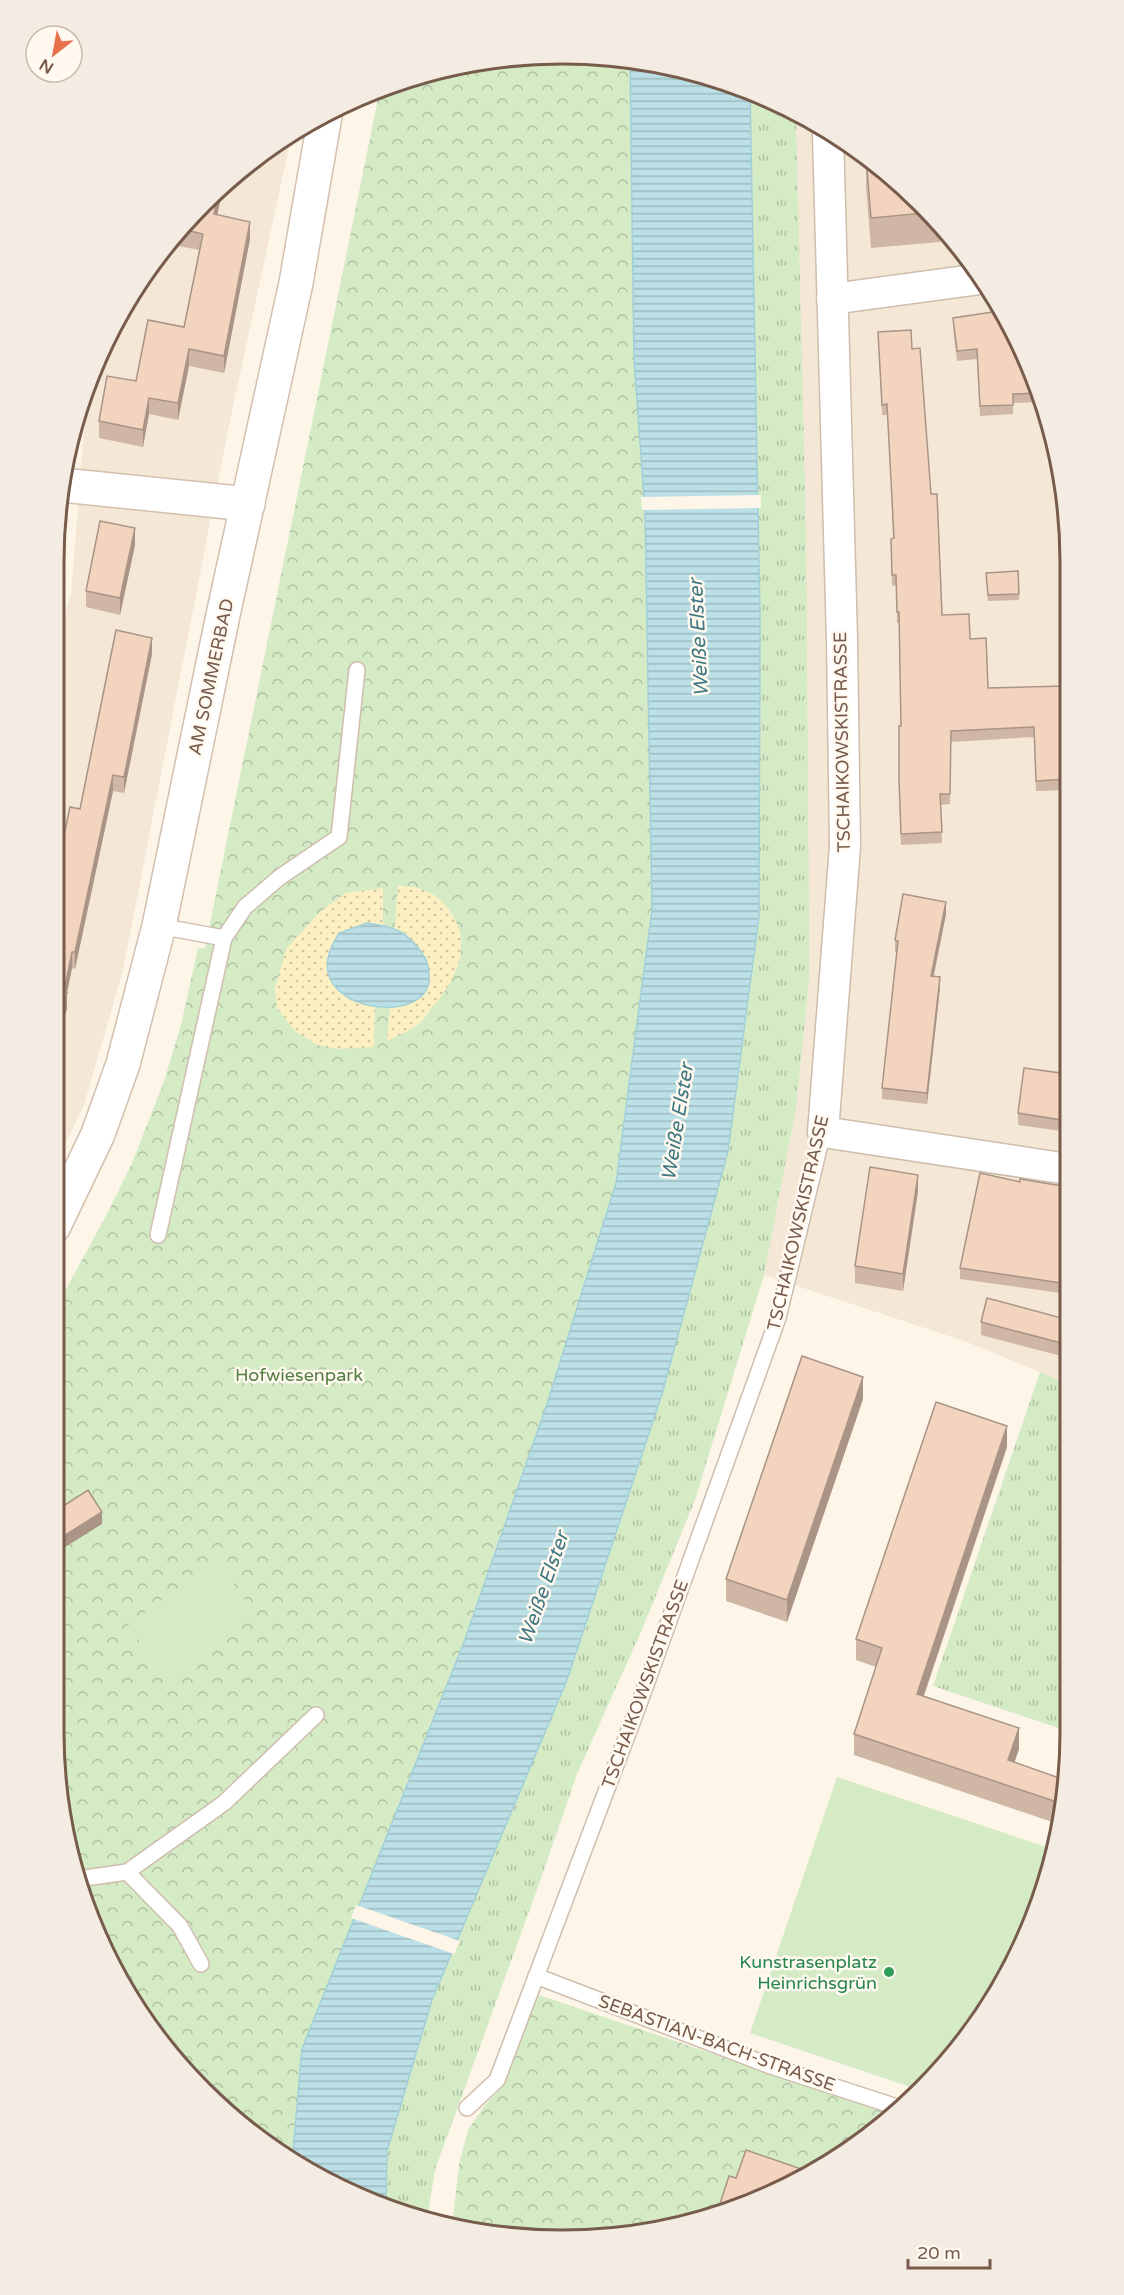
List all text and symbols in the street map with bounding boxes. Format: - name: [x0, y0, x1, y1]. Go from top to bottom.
- north arrow: [24, 24, 84, 84]
- text: N: [36, 54, 57, 78]
- water label: Weiße Elster: [684, 576, 714, 698]
- street label: AM SOMMERBAD: [184, 597, 238, 757]
- street label: TSCHAIKOWSKISTRASSE: [829, 632, 855, 852]
- water label: Weiße Elster: [657, 1060, 699, 1182]
- street label: TSCHAIKOWSKISTRASSE: [762, 1113, 834, 1333]
- park label: Hofwiesenpark: [235, 1364, 363, 1386]
- water label: Weiße Elster: [513, 1526, 575, 1648]
- street label: TSCHAIKOWSKISTRASSE: [597, 1577, 693, 1791]
- place label: Kunstrasenplatz Heinrichsgrün: [739, 1951, 877, 1994]
- marker: Kunstrasenplatz Heinrichsgrün: [882, 1965, 896, 1979]
- street label: SEBASTIAN-BACH-STRASSE: [596, 1990, 838, 2096]
- scale bar: [908, 2232, 990, 2270]
- text: 20 m: [917, 2242, 961, 2264]

